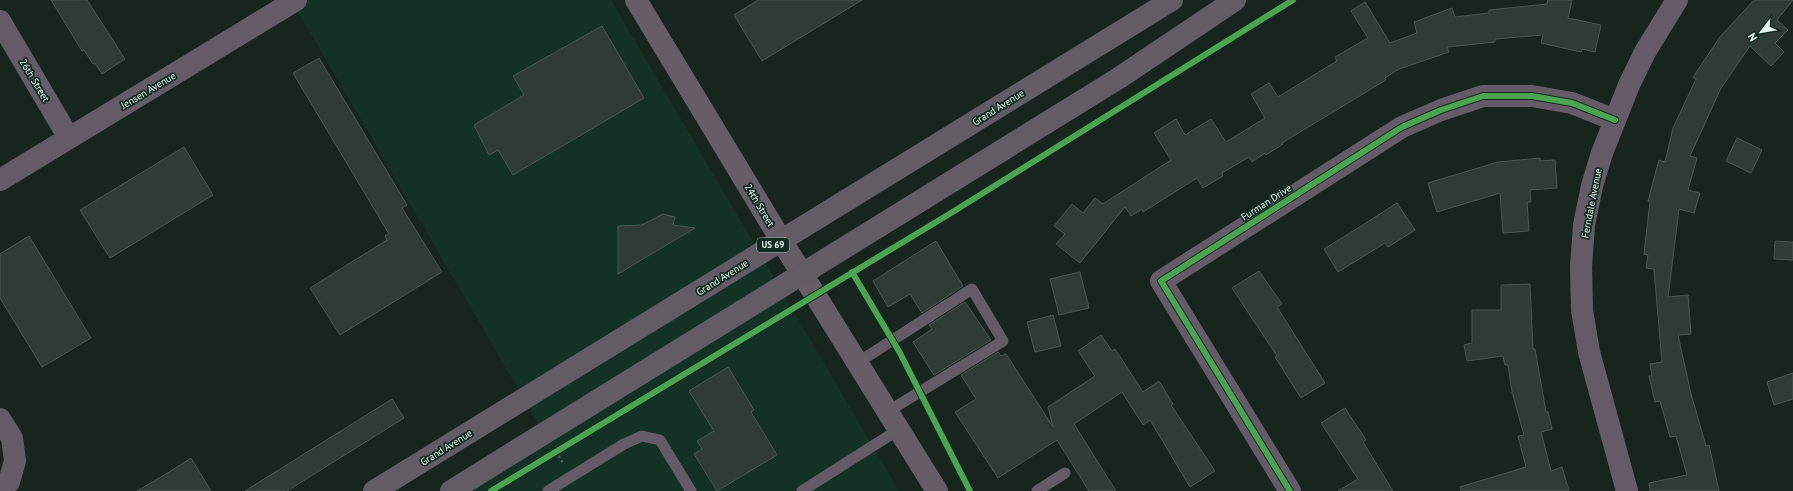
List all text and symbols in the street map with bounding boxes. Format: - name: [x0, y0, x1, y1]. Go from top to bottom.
- north arrow: [1741, 12, 1781, 52]
- text: N: [1745, 30, 1760, 44]
- street label: 26th Street: [17, 56, 53, 105]
- street label: Jensen Avenue: [118, 69, 178, 112]
- street label: Grand Avenue: [970, 86, 1027, 129]
- street label: Ferndale Avenue: [1578, 167, 1605, 239]
- street label: 24th Street: [742, 181, 778, 230]
- street label: Furman Drive: [1239, 181, 1294, 224]
- road number: US 69: [757, 238, 789, 252]
- street label: Grand Avenue: [694, 256, 751, 299]
- street label: Grand Avenue: [418, 426, 475, 469]

